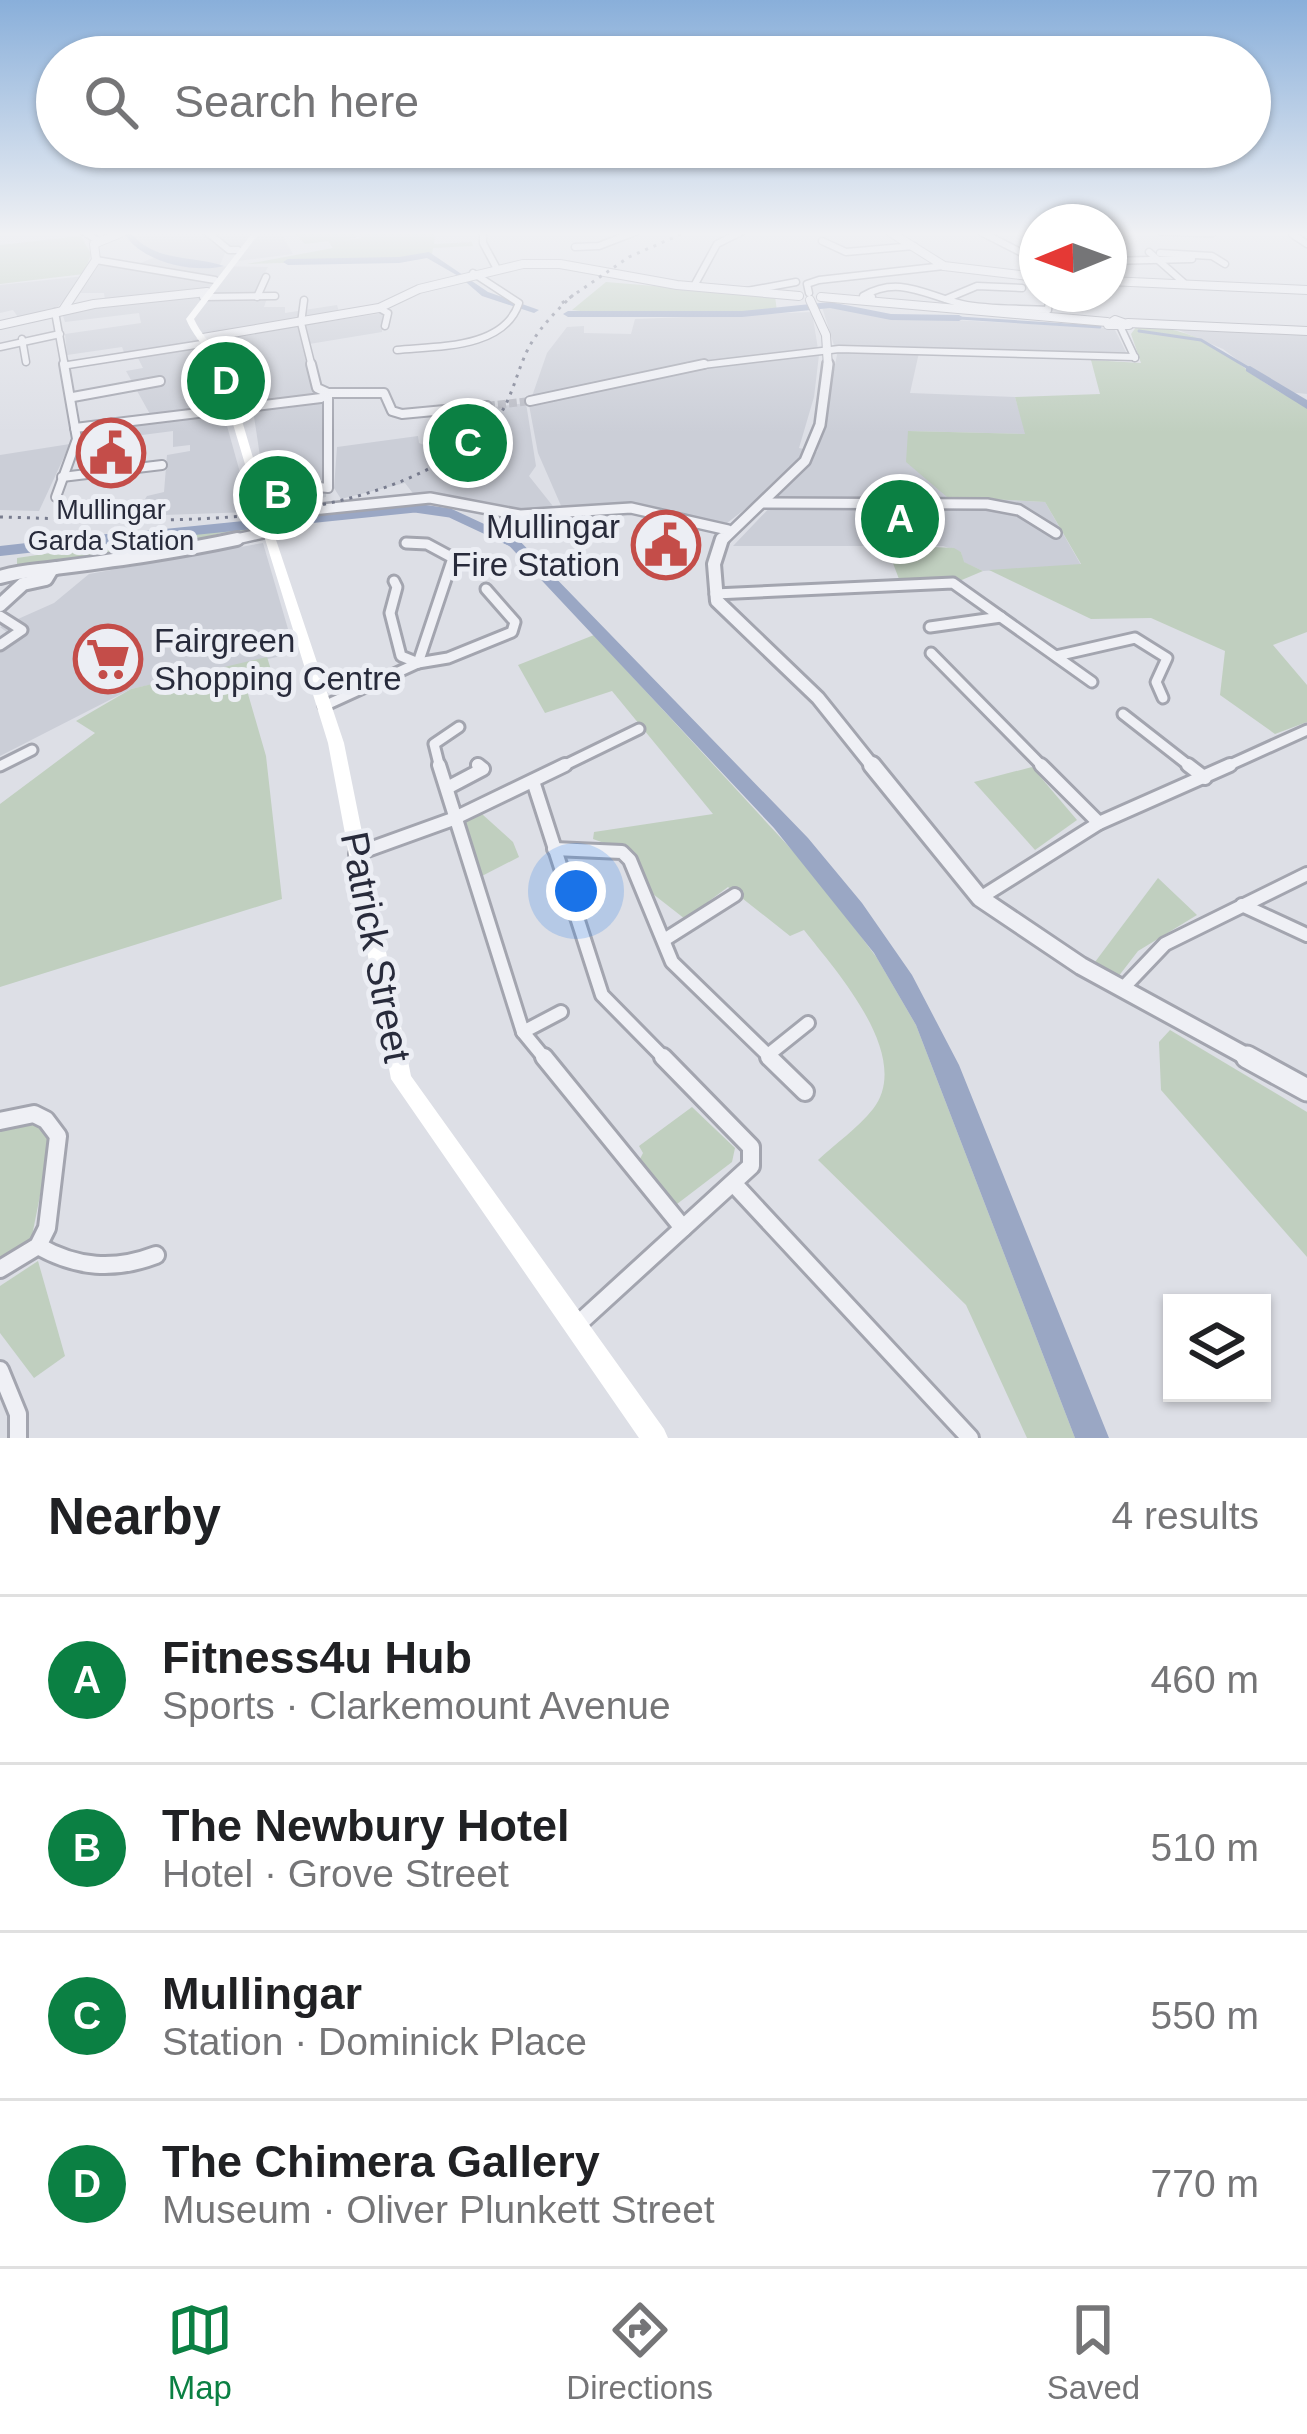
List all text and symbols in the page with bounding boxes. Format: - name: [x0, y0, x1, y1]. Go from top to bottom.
- search box: [36, 36, 1271, 168]
- icon: search: [78, 69, 144, 135]
- text: Search here: [174, 76, 419, 127]
- north arrow: [1019, 204, 1127, 312]
- pin: D: [187, 336, 265, 426]
- pin: C: [429, 398, 507, 488]
- public building icon: Mullingar Garda Station: [76, 418, 146, 488]
- pin: B: [239, 450, 317, 540]
- pin: A: [861, 474, 939, 564]
- place label: Mullingar Garda Station: [28, 495, 194, 556]
- place label: Mullingar Fire Station: [451, 508, 620, 583]
- public building icon: Mullingar Fire Station: [631, 510, 701, 580]
- place label: Fairgreen Shopping Centre: [154, 622, 402, 697]
- supermarket icon: Fairgreen Shopping Centre: [73, 624, 143, 694]
- street label: Patrick Street: [333, 828, 419, 1066]
- your location: [546, 861, 606, 921]
- map controls: [1163, 1294, 1271, 1402]
- button: layers: [1163, 1294, 1271, 1402]
- text: Nearby: [48, 1488, 221, 1545]
- text: 4 results: [1112, 1494, 1259, 1537]
- text: Fitness4u Hub: [162, 1632, 472, 1683]
- text: A: [73, 1658, 101, 1701]
- text: 460 m: [1151, 1658, 1259, 1701]
- text: Sports · Clarkemount Avenue: [162, 1684, 671, 1727]
- text: The Newbury Hotel: [162, 1800, 570, 1851]
- text: B: [73, 1826, 101, 1869]
- text: 510 m: [1151, 1826, 1259, 1869]
- text: Hotel · Grove Street: [162, 1852, 509, 1895]
- text: Mullingar: [162, 1968, 362, 2019]
- text: C: [73, 1994, 101, 2037]
- text: 550 m: [1151, 1994, 1259, 2037]
- text: Station · Dominick Place: [162, 2020, 587, 2063]
- text: The Chimera Gallery: [162, 2136, 600, 2187]
- text: D: [73, 2162, 101, 2205]
- text: 770 m: [1151, 2162, 1259, 2205]
- text: Museum · Oliver Plunkett Street: [162, 2188, 715, 2231]
- tab: Map: [167, 2297, 233, 2407]
- tab: Directions: [566, 2297, 713, 2407]
- tab: Saved: [1047, 2297, 1140, 2407]

